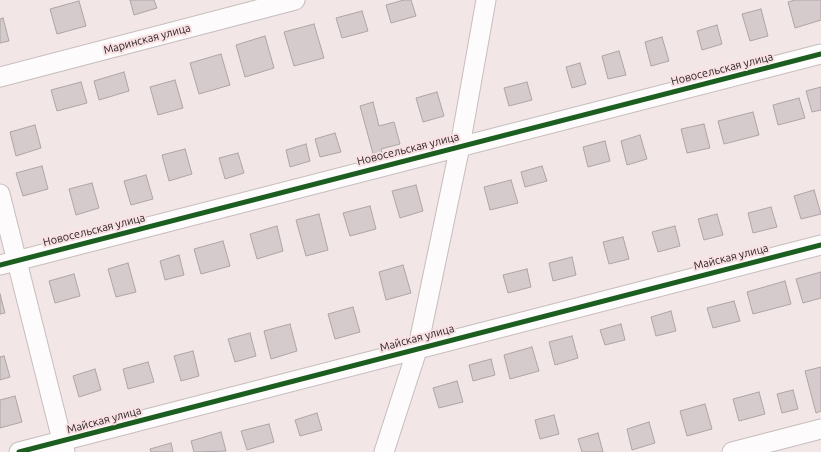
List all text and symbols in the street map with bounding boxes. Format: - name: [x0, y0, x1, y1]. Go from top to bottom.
- street label: Маринская улица: [102, 21, 192, 57]
- street label: Новосельская улица: [670, 50, 774, 88]
- street label: Новосельская улица: [356, 130, 460, 168]
- street label: Новосельская улица: [42, 211, 146, 249]
- street label: Майская улица: [692, 241, 770, 273]
- street label: Майская улица: [378, 322, 456, 354]
- street label: Майская улица: [65, 404, 143, 436]

